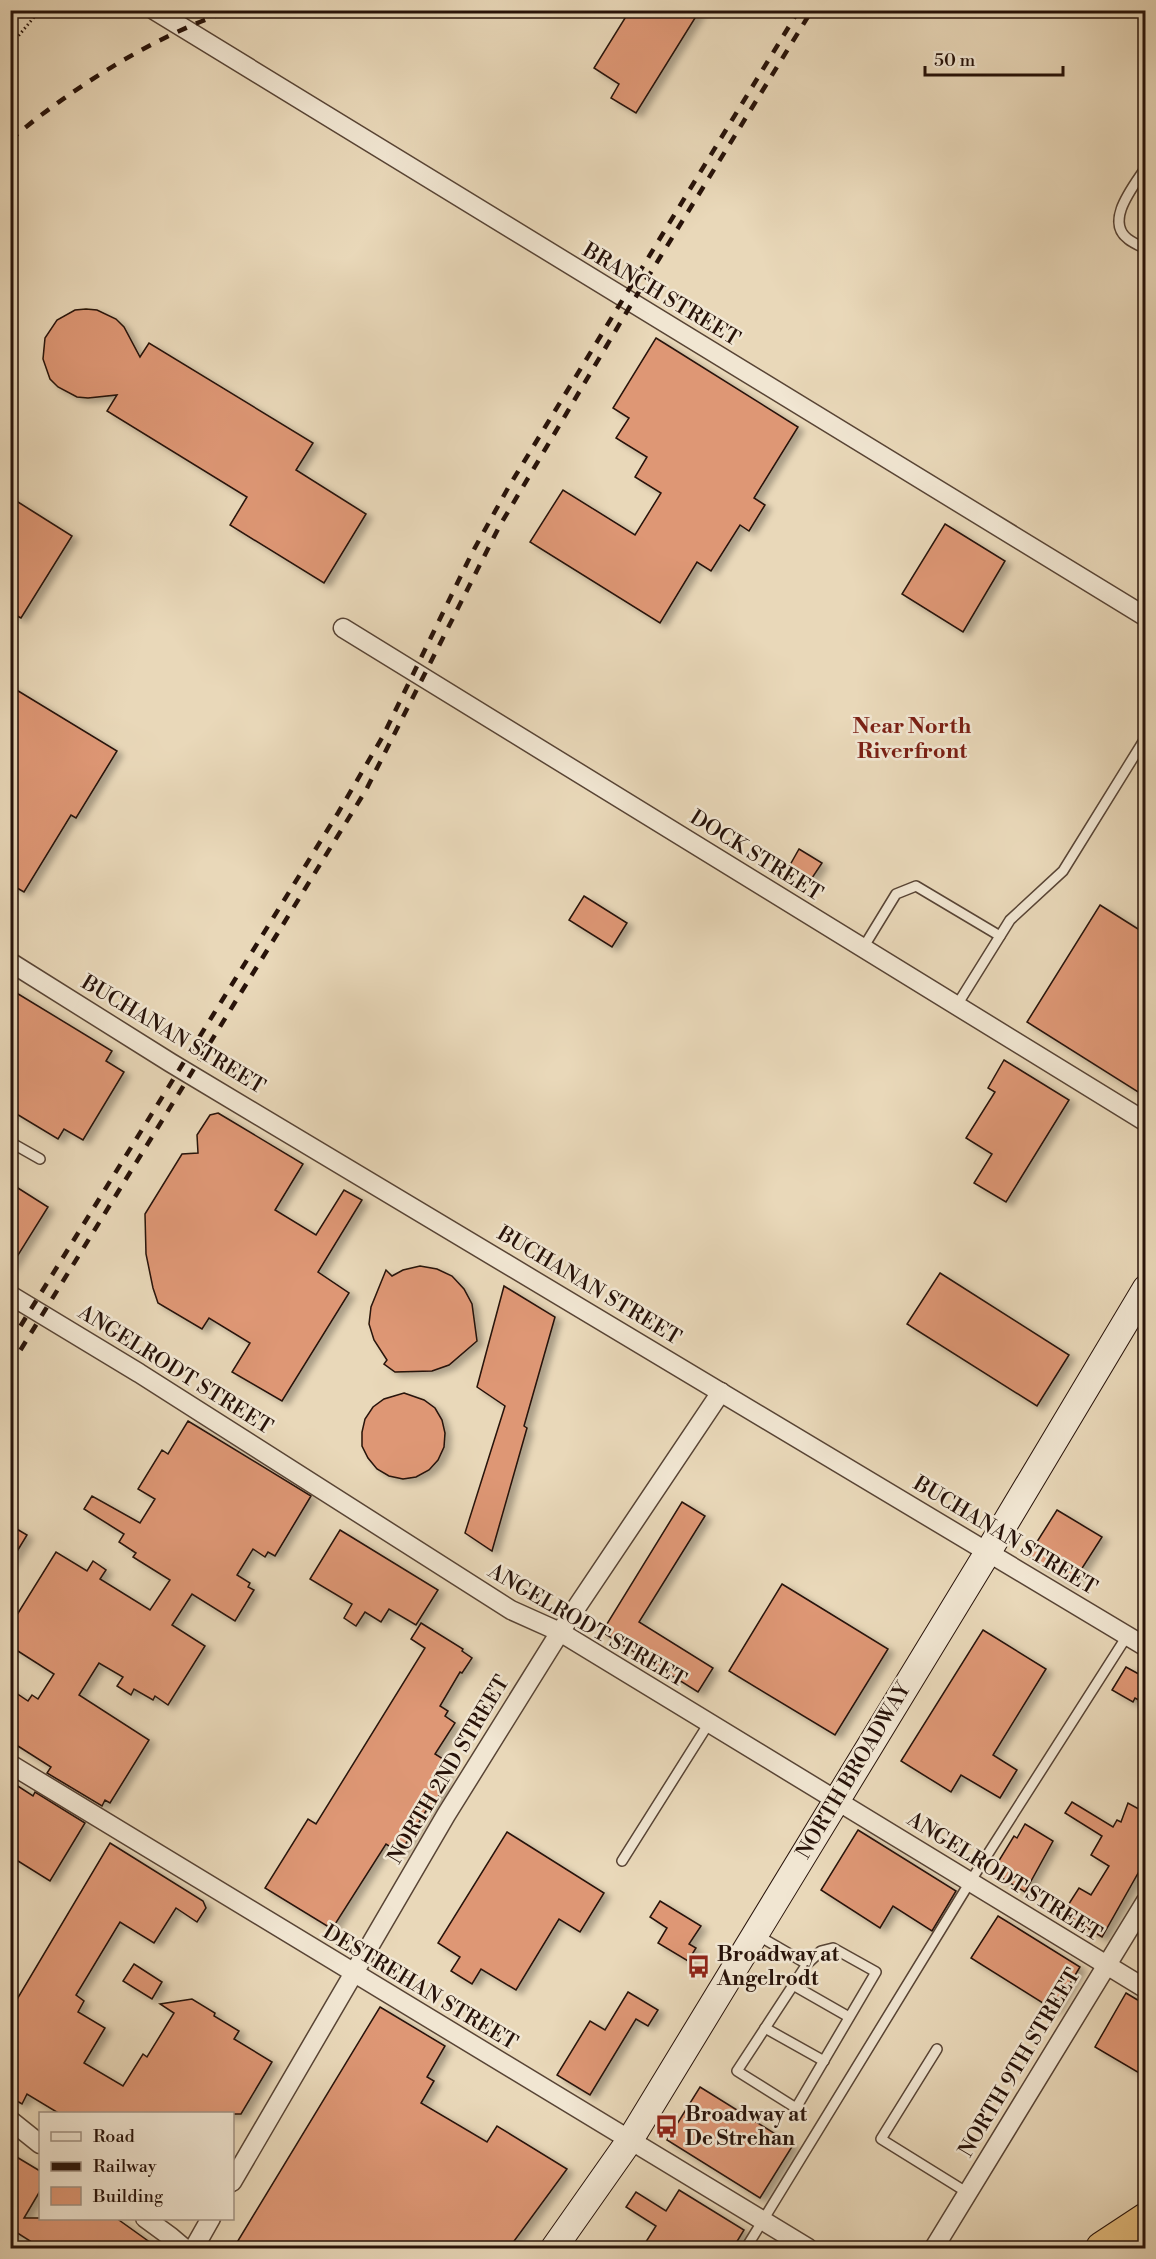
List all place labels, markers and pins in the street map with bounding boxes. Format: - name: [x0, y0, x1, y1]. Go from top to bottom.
- place label: Broadway at Angelrodt: [716, 1942, 839, 1992]
- bus stop icon: Broadway at Angelrodt: [686, 1954, 712, 1980]
- place label: Broadway at De Strehan: [685, 2102, 807, 2152]
- bus stop icon: Broadway at De Strehan: [654, 2114, 680, 2140]

